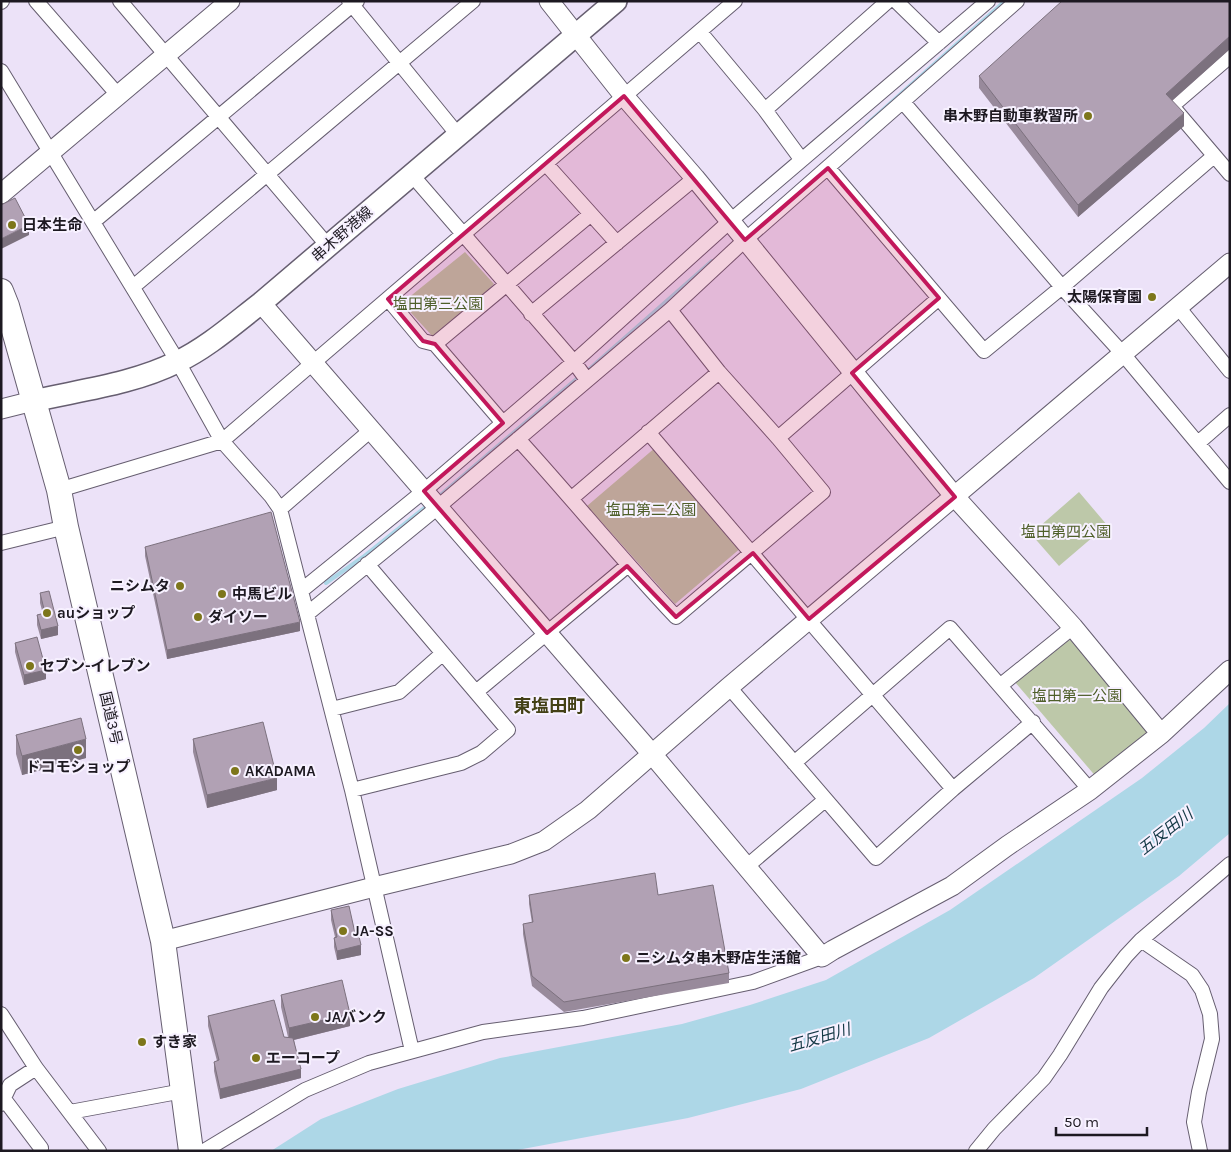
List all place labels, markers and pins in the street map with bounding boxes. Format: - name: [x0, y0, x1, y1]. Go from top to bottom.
- place label: 串木野自動車教習所: [943, 107, 1078, 125]
- marker: 串木野自動車教習所: [1082, 110, 1094, 122]
- place label: 日本生命: [22, 216, 83, 234]
- marker: 日本生命: [6, 219, 18, 231]
- place label: 太陽保育園: [1067, 288, 1142, 306]
- marker: 太陽保育園: [1146, 291, 1158, 303]
- place label: ニシムタ: [110, 577, 170, 595]
- marker: ニシムタ: [174, 580, 186, 592]
- place label: 中馬ビル: [232, 585, 292, 603]
- marker: 中馬ビル: [216, 588, 228, 600]
- place label: auショップ: [57, 604, 135, 622]
- marker: auショップ: [41, 607, 53, 619]
- place label: ダイソー: [208, 608, 268, 626]
- marker: ダイソー: [192, 611, 204, 623]
- place label: セブン-イレブン: [40, 657, 151, 675]
- marker: セブン-イレブン: [24, 660, 36, 672]
- marker: ドコモショップ: [72, 744, 84, 756]
- place label: ドコモショップ: [25, 758, 131, 776]
- place label: AKADAMA: [245, 762, 316, 780]
- marker: AKADAMA: [229, 765, 241, 777]
- place label: JA-SS: [353, 922, 394, 940]
- marker: JA-SS: [337, 925, 349, 937]
- place label: ニシムタ串木野店生活館: [636, 949, 801, 967]
- marker: ニシムタ串木野店生活館: [620, 952, 632, 964]
- place label: JAバンク: [325, 1008, 387, 1026]
- marker: JAバンク: [309, 1011, 321, 1023]
- place label: すき家: [152, 1033, 197, 1051]
- marker: すき家: [136, 1036, 148, 1048]
- place label: エーコープ: [266, 1049, 340, 1067]
- marker: エーコープ: [250, 1052, 262, 1064]

